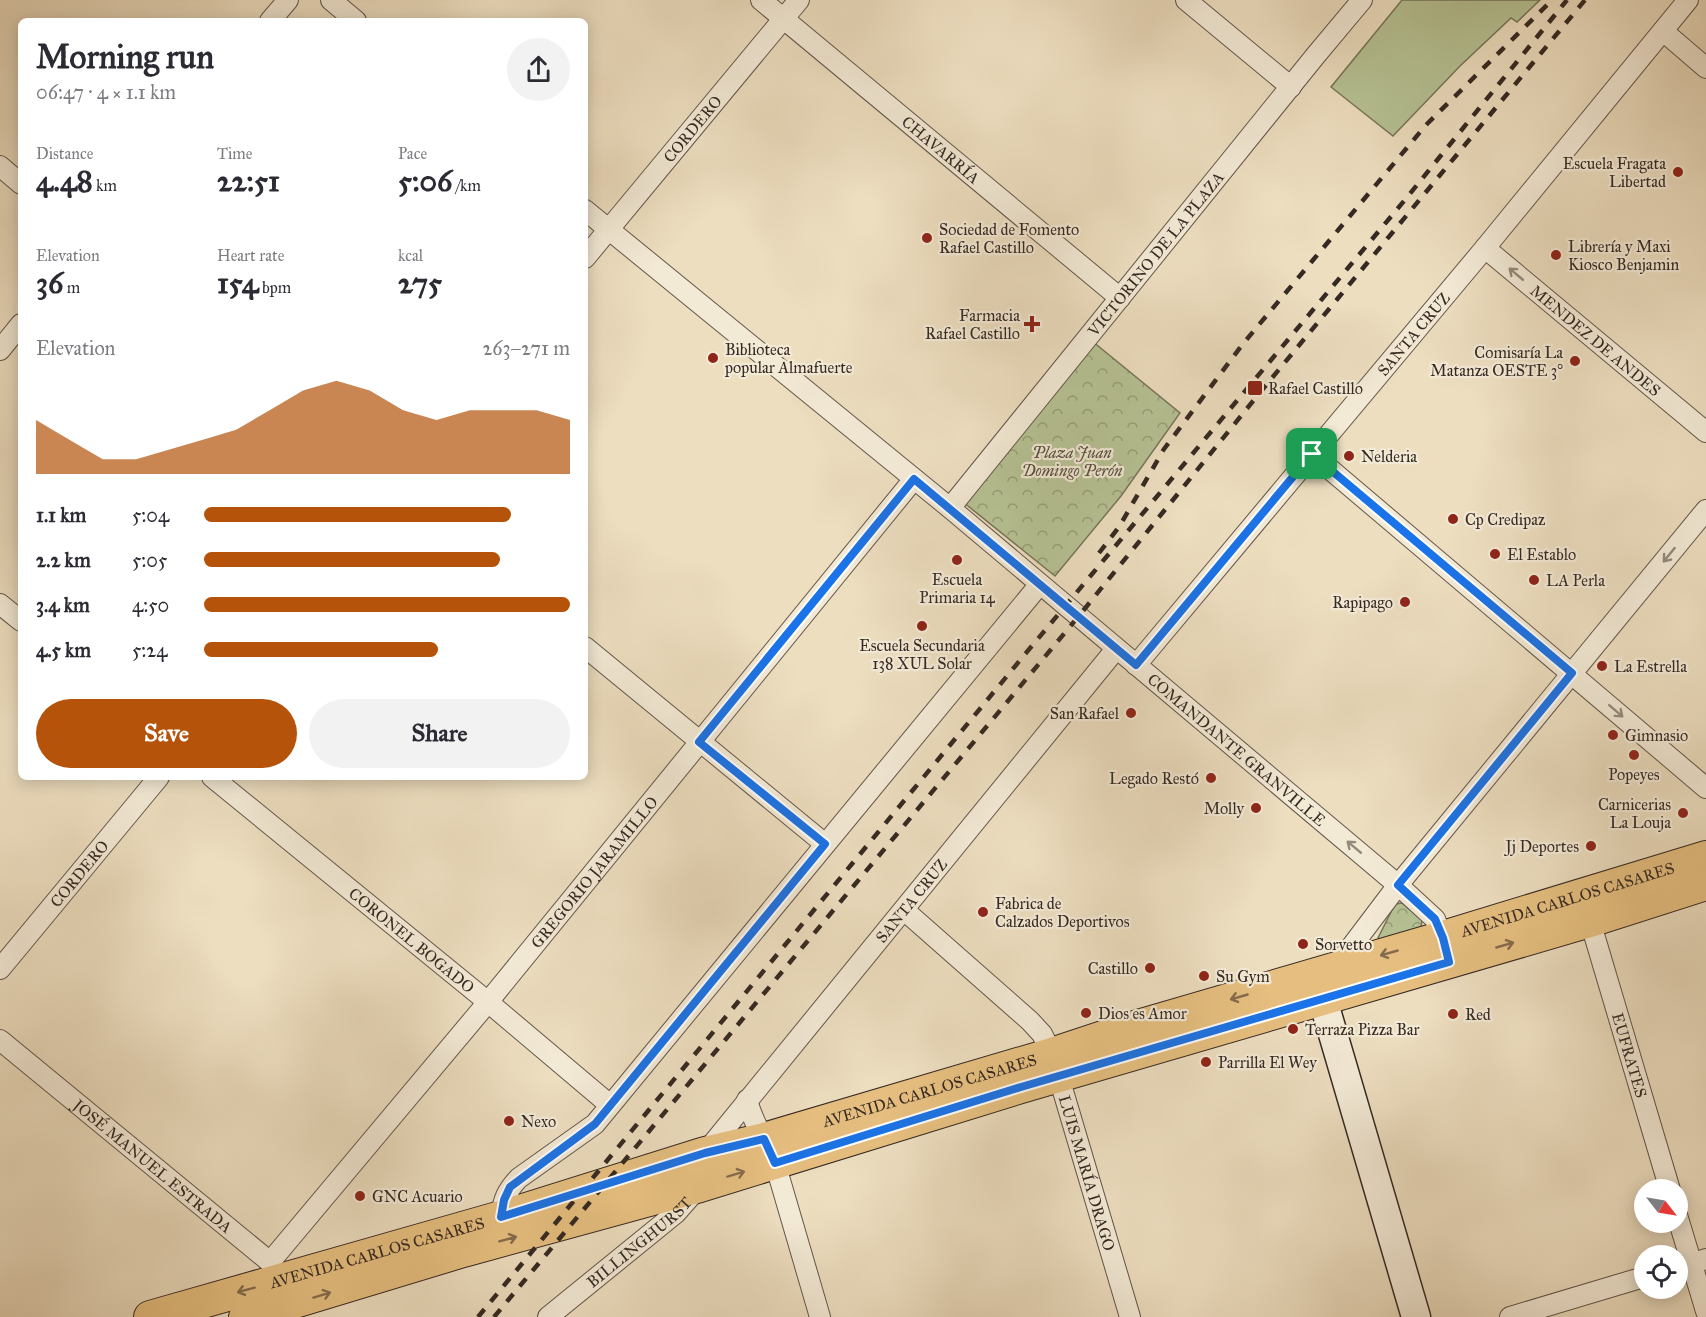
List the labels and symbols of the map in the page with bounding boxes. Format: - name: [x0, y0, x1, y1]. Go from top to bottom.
- street label: CORDERO: [659, 92, 726, 166]
- street label: CHAVARRÍA: [898, 112, 984, 188]
- place label: Escuela Fragata Libertad: [1563, 154, 1666, 191]
- marker: Escuela Fragata Libertad: [1671, 165, 1685, 179]
- street label: VICTORINO DE LA PLAZA: [1083, 168, 1228, 341]
- place label: Sociedad de Fomento Rafael Castillo: [939, 220, 1079, 257]
- marker: Sociedad de Fomento Rafael Castillo: [920, 231, 934, 245]
- place label: Librería y Maxi Kiosco Benjamin: [1568, 237, 1679, 274]
- marker: Librería y Maxi Kiosco Benjamin: [1549, 248, 1563, 262]
- one-way arrow: [1508, 267, 1524, 280]
- street label: MENDEZ DE ANDES: [1526, 281, 1664, 400]
- street label: SANTA CRUZ: [1373, 289, 1454, 380]
- place label: Farmacia Rafael Castillo: [925, 306, 1020, 343]
- marker: Farmacia Rafael Castillo: [1025, 317, 1039, 331]
- place label: Biblioteca popular Almafuerte: [724, 340, 853, 377]
- place label: Comisaría La Matanza OESTE 3°: [1430, 343, 1563, 380]
- marker: Biblioteca popular Almafuerte: [706, 351, 720, 365]
- marker: Comisaría La Matanza OESTE 3°: [1568, 354, 1582, 368]
- marker: Rafael Castillo: [1246, 379, 1264, 397]
- place label: Rafael Castillo: [1268, 379, 1363, 398]
- pin: [1286, 428, 1337, 479]
- park label: Plaza Juan Domingo Perón: [1022, 443, 1123, 480]
- place label: Nelderia: [1361, 447, 1417, 466]
- marker: Nelderia: [1342, 449, 1356, 463]
- place label: Cp Credipaz: [1465, 510, 1546, 529]
- marker: Cp Credipaz: [1446, 512, 1460, 526]
- place label: El Establo: [1507, 545, 1576, 564]
- marker: El Establo: [1488, 547, 1502, 561]
- one-way arrow: [1662, 547, 1675, 563]
- marker: Escuela Primaria 14: [950, 553, 964, 567]
- place label: Escuela Primaria 14: [919, 570, 996, 607]
- place label: LA Perla: [1546, 571, 1605, 590]
- marker: LA Perla: [1527, 573, 1541, 587]
- place label: Rapipago: [1332, 593, 1393, 613]
- marker: Rapipago: [1398, 595, 1412, 609]
- marker: Escuela Secundaria 138 XUL Solar: [915, 619, 929, 633]
- place label: Escuela Secundaria 138 XUL Solar: [859, 636, 985, 673]
- place label: La Estrella: [1614, 657, 1687, 676]
- marker: La Estrella: [1595, 659, 1609, 673]
- street label: COMANDANTE GRANVILLE: [1144, 669, 1329, 830]
- place label: San Rafael: [1050, 704, 1120, 723]
- one-way arrow: [1608, 704, 1623, 718]
- marker: San Rafael: [1124, 706, 1138, 720]
- place label: Gimnasio: [1625, 726, 1688, 745]
- marker: Gimnasio: [1606, 728, 1620, 742]
- marker: Popeyes: [1627, 748, 1641, 762]
- place label: Popeyes: [1608, 765, 1660, 784]
- place label: Legado Restó: [1109, 769, 1199, 789]
- marker: Legado Restó: [1204, 771, 1218, 785]
- street label: GREGORIO JARAMILLO: [527, 793, 662, 952]
- place label: Carnicerias La Louja: [1598, 795, 1671, 832]
- place label: Molly: [1204, 799, 1245, 818]
- marker: Molly: [1249, 801, 1263, 815]
- marker: Carnicerias La Louja: [1676, 806, 1690, 820]
- street label: CORDERO: [46, 836, 113, 911]
- place label: Jj Deportes: [1504, 837, 1579, 857]
- marker: Jj Deportes: [1584, 839, 1598, 853]
- one-way arrow: [1347, 840, 1362, 854]
- street label: SANTA CRUZ: [872, 855, 951, 946]
- street label: AVENIDA CARLOS CASARES: [1458, 858, 1677, 941]
- street label: CORONEL BOGADO: [345, 884, 478, 997]
- place label: Fabrica de Calzados Deportivos: [995, 894, 1130, 931]
- marker: Fabrica de Calzados Deportivos: [976, 905, 990, 919]
- place label: Sorvetto: [1315, 935, 1372, 954]
- marker: Sorvetto: [1296, 937, 1310, 951]
- one-way arrow: [1495, 939, 1514, 950]
- one-way arrow: [1380, 948, 1399, 959]
- place label: Castillo: [1088, 959, 1138, 978]
- marker: Castillo: [1143, 961, 1157, 975]
- place label: Su Gym: [1216, 967, 1270, 986]
- marker: Su Gym: [1197, 969, 1211, 983]
- one-way arrow: [1229, 992, 1248, 1003]
- place label: Dios es Amor: [1098, 1004, 1187, 1023]
- place label: Red: [1465, 1005, 1491, 1024]
- marker: Dios es Amor: [1079, 1006, 1093, 1020]
- marker: Red: [1446, 1007, 1460, 1021]
- street label: EUFRATES: [1608, 1011, 1651, 1100]
- place label: Terraza Pizza Bar: [1305, 1020, 1420, 1039]
- marker: Terraza Pizza Bar: [1286, 1022, 1300, 1036]
- street label: AVENIDA CARLOS CASARES: [819, 1050, 1039, 1131]
- place label: Parrilla El Wey: [1218, 1053, 1317, 1072]
- marker: Parrilla El Wey: [1199, 1055, 1213, 1069]
- street label: LUIS MARÍA DRAGO: [1055, 1093, 1119, 1253]
- street label: JOSÉ MANUEL ESTRADA: [67, 1094, 236, 1237]
- place label: Nexo: [521, 1112, 556, 1131]
- marker: Nexo: [502, 1114, 516, 1128]
- one-way arrow: [727, 1168, 746, 1179]
- north arrow: [1634, 1179, 1688, 1233]
- place label: GNC Acuario: [372, 1187, 463, 1206]
- marker: GNC Acuario: [353, 1189, 367, 1203]
- street label: BILLINGHURST: [583, 1193, 696, 1292]
- street label: AVENIDA CARLOS CASARES: [267, 1213, 487, 1293]
- one-way arrow: [499, 1232, 518, 1244]
- one-way arrow: [237, 1285, 256, 1296]
- one-way arrow: [312, 1289, 331, 1300]

